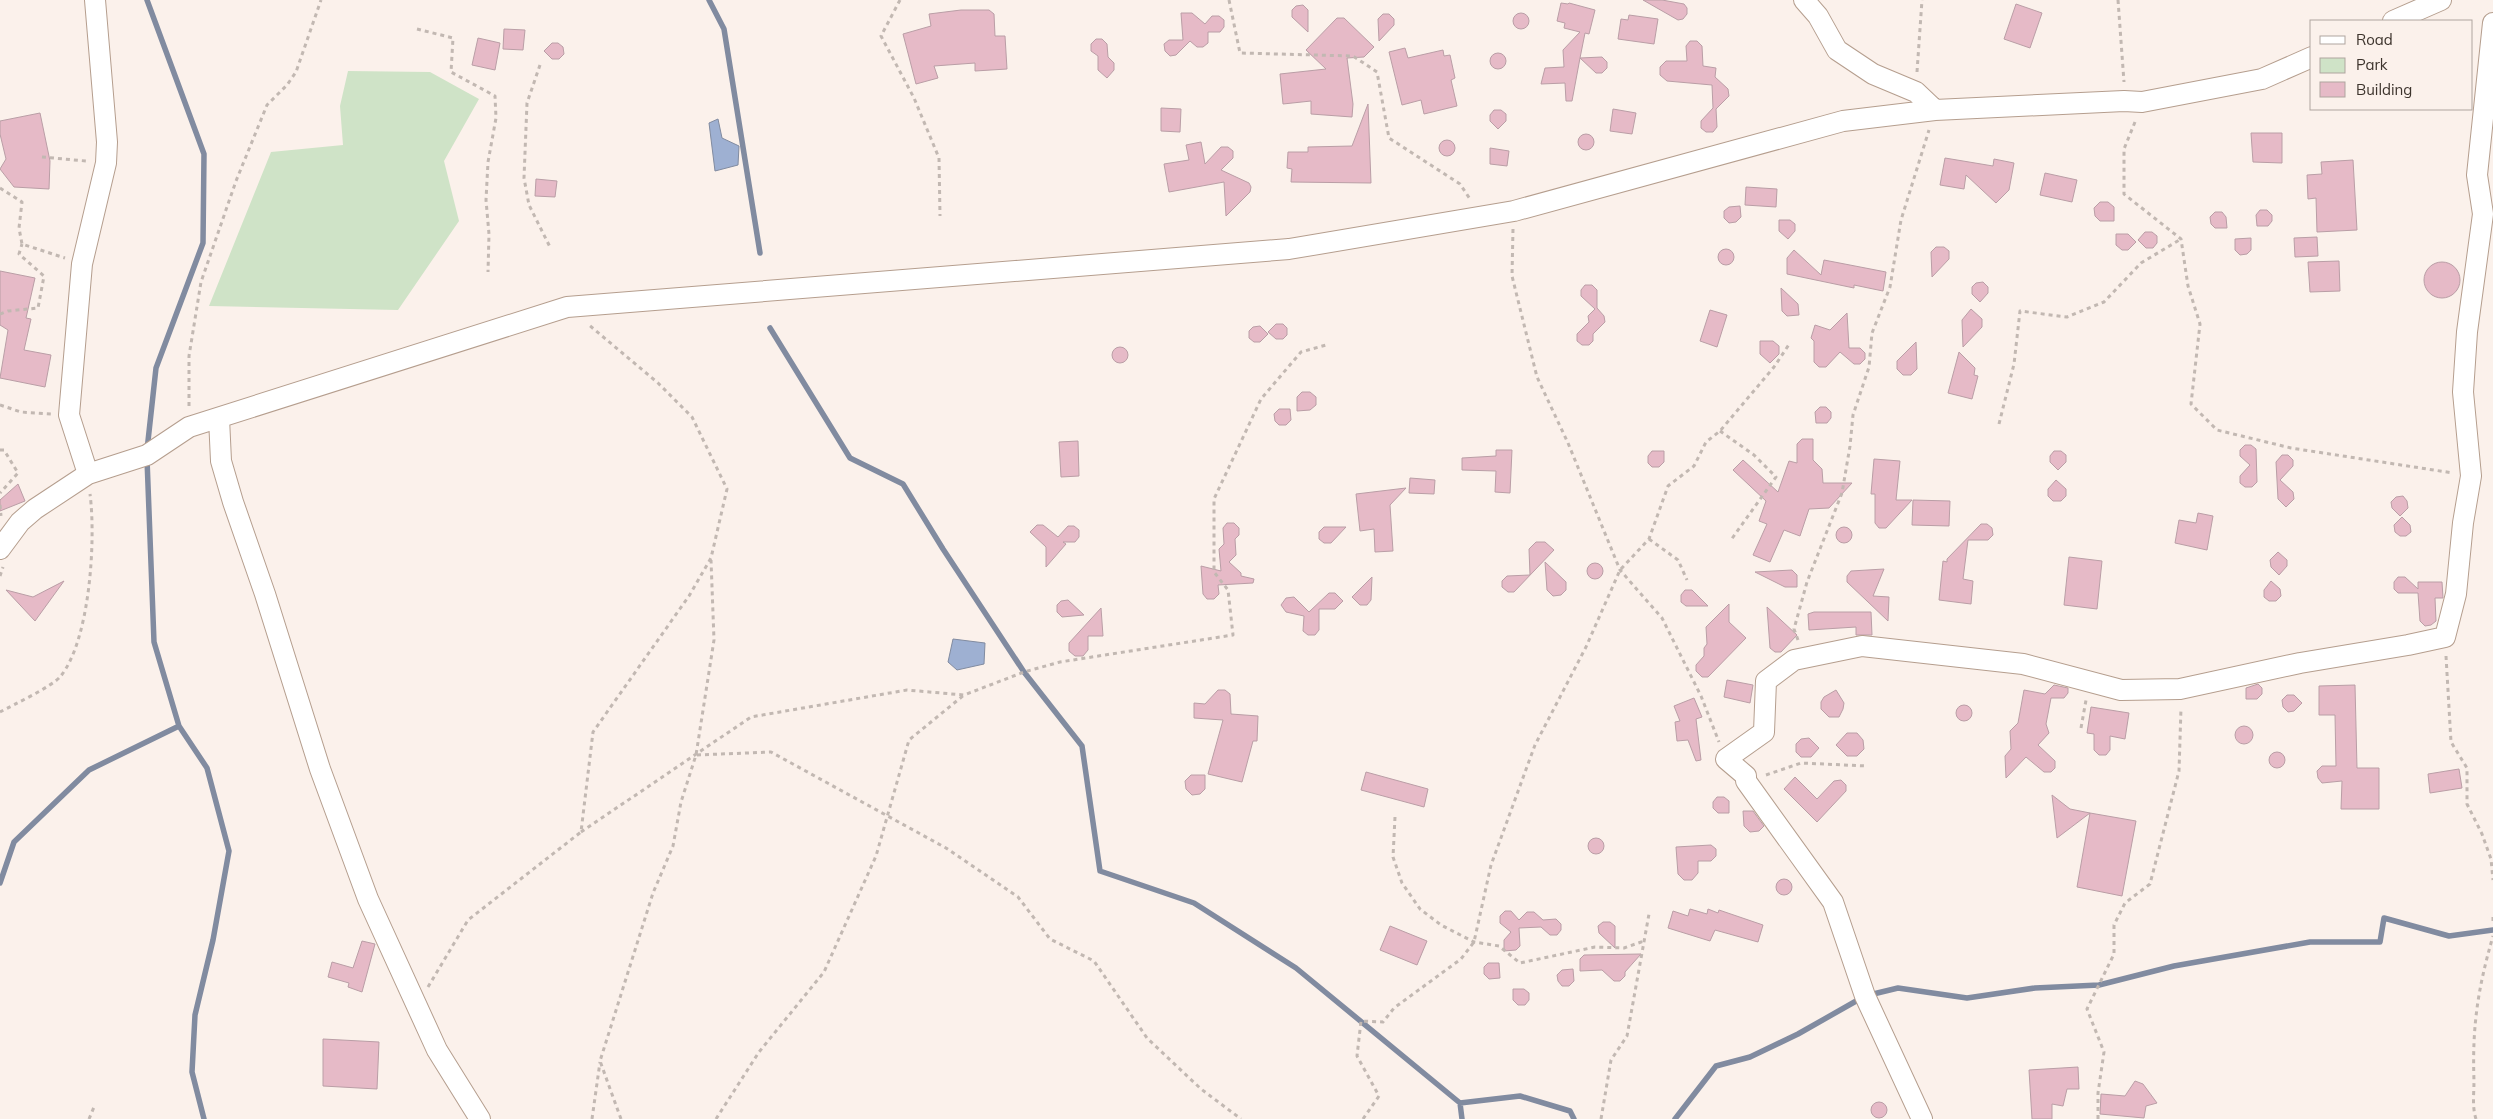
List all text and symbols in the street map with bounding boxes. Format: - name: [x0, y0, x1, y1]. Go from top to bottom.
- legend: [2310, 20, 2473, 110]
- text: Road: [2356, 30, 2393, 49]
- text: Park: [2356, 55, 2388, 74]
- text: Building: [2356, 80, 2412, 99]

